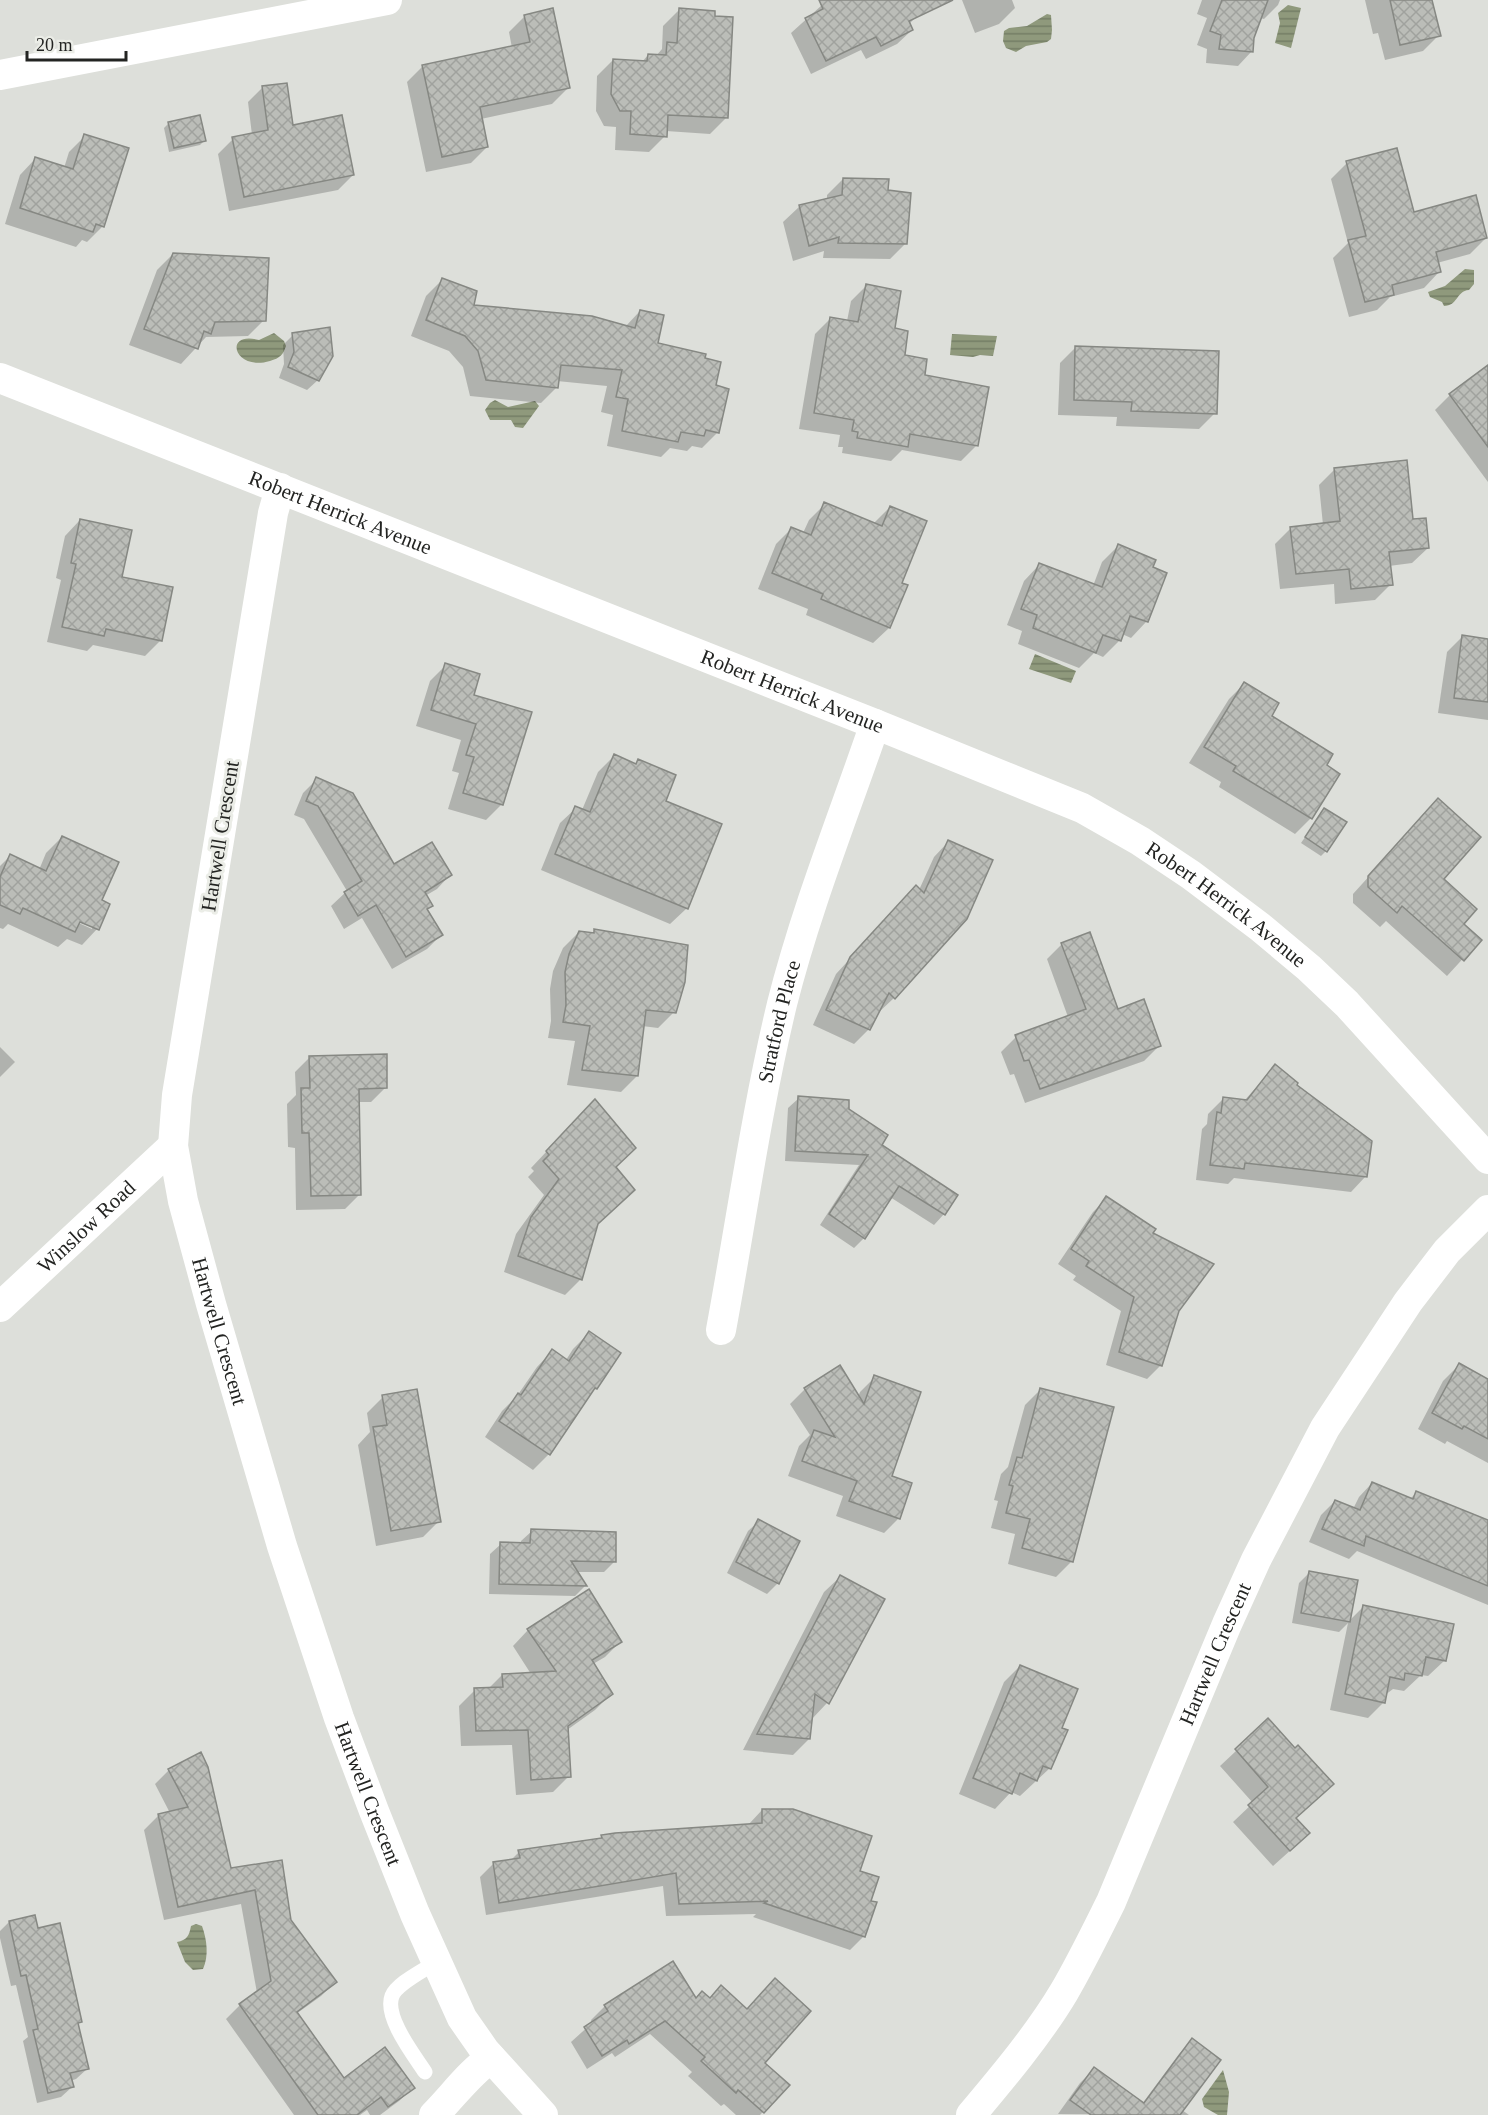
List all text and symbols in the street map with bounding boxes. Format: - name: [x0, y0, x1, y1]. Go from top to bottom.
- scale bar: [27, 24, 126, 62]
- text: 20 m: [36, 35, 73, 55]
- street label: Robert Herrick Avenue: [246, 466, 435, 560]
- street label: Robert Herrick Avenue: [697, 644, 887, 738]
- street label: Hartwell Crescent: [196, 759, 244, 913]
- street label: Robert Herrick Avenue: [1141, 836, 1311, 972]
- street label: Stratford Place: [753, 957, 805, 1085]
- street label: Winslow Road: [33, 1175, 141, 1278]
- street label: Hartwell Crescent: [187, 1255, 252, 1408]
- street label: Hartwell Crescent: [1174, 1579, 1256, 1729]
- street label: Hartwell Crescent: [329, 1718, 407, 1869]

